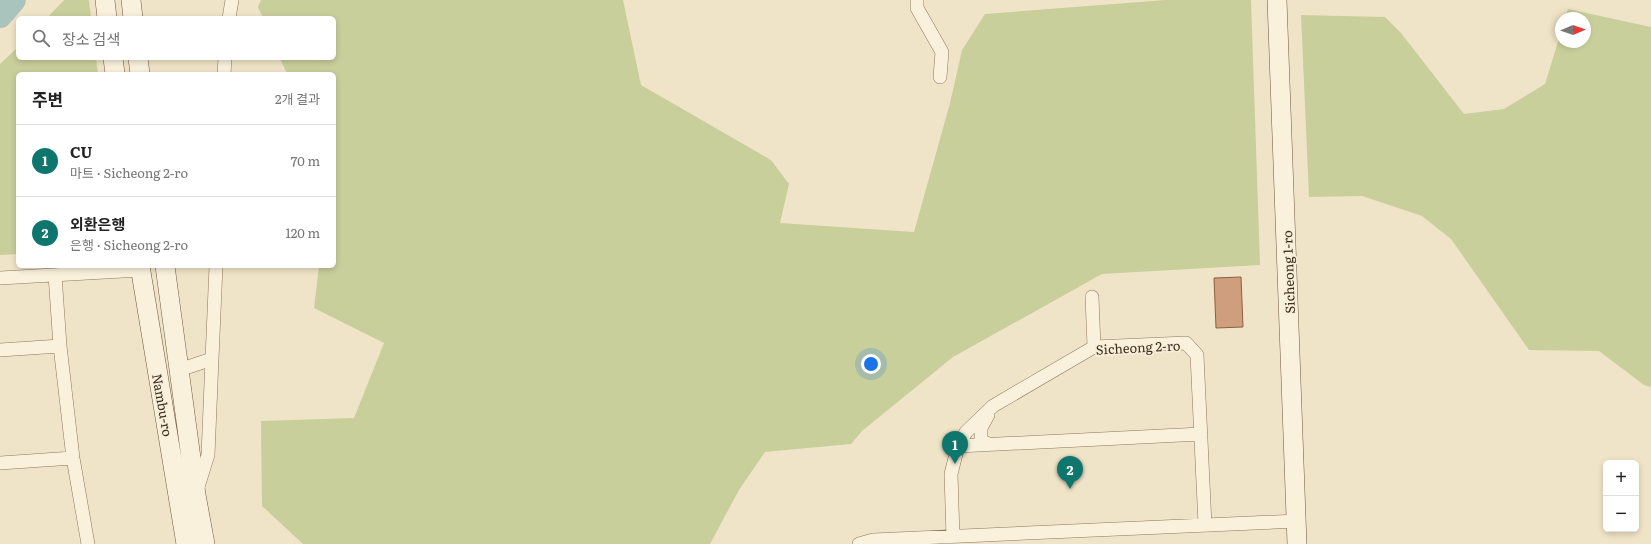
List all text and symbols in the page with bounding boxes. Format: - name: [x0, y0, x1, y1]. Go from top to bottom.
- north arrow: [1555, 12, 1591, 48]
- search box: [16, 16, 336, 60]
- icon: search: [30, 27, 52, 49]
- text: 장소 검색: [62, 27, 120, 50]
- text: 주변: [32, 86, 63, 111]
- text: 2개 결과: [275, 89, 320, 108]
- text: CU: [70, 140, 92, 163]
- text: 1: [42, 151, 48, 170]
- text: 70 m: [291, 151, 320, 170]
- text: 마트 · Sicheong 2-ro: [70, 163, 188, 182]
- text: 외환은행: [70, 212, 125, 235]
- text: 2: [42, 223, 48, 242]
- text: 120 m: [285, 223, 320, 242]
- street label: Sicheong 1-ro: [1277, 230, 1299, 314]
- text: 은행 · Sicheong 2-ro: [70, 235, 188, 254]
- street label: Sicheong 2-ro: [1095, 335, 1181, 359]
- your location: [861, 354, 881, 374]
- street label: Nambu-ro: [148, 372, 178, 438]
- pin: 1: [942, 431, 968, 464]
- pin: 2: [1057, 456, 1083, 489]
- map controls: [1603, 460, 1639, 532]
- button: +: [1603, 460, 1639, 496]
- button: −: [1603, 496, 1639, 532]

